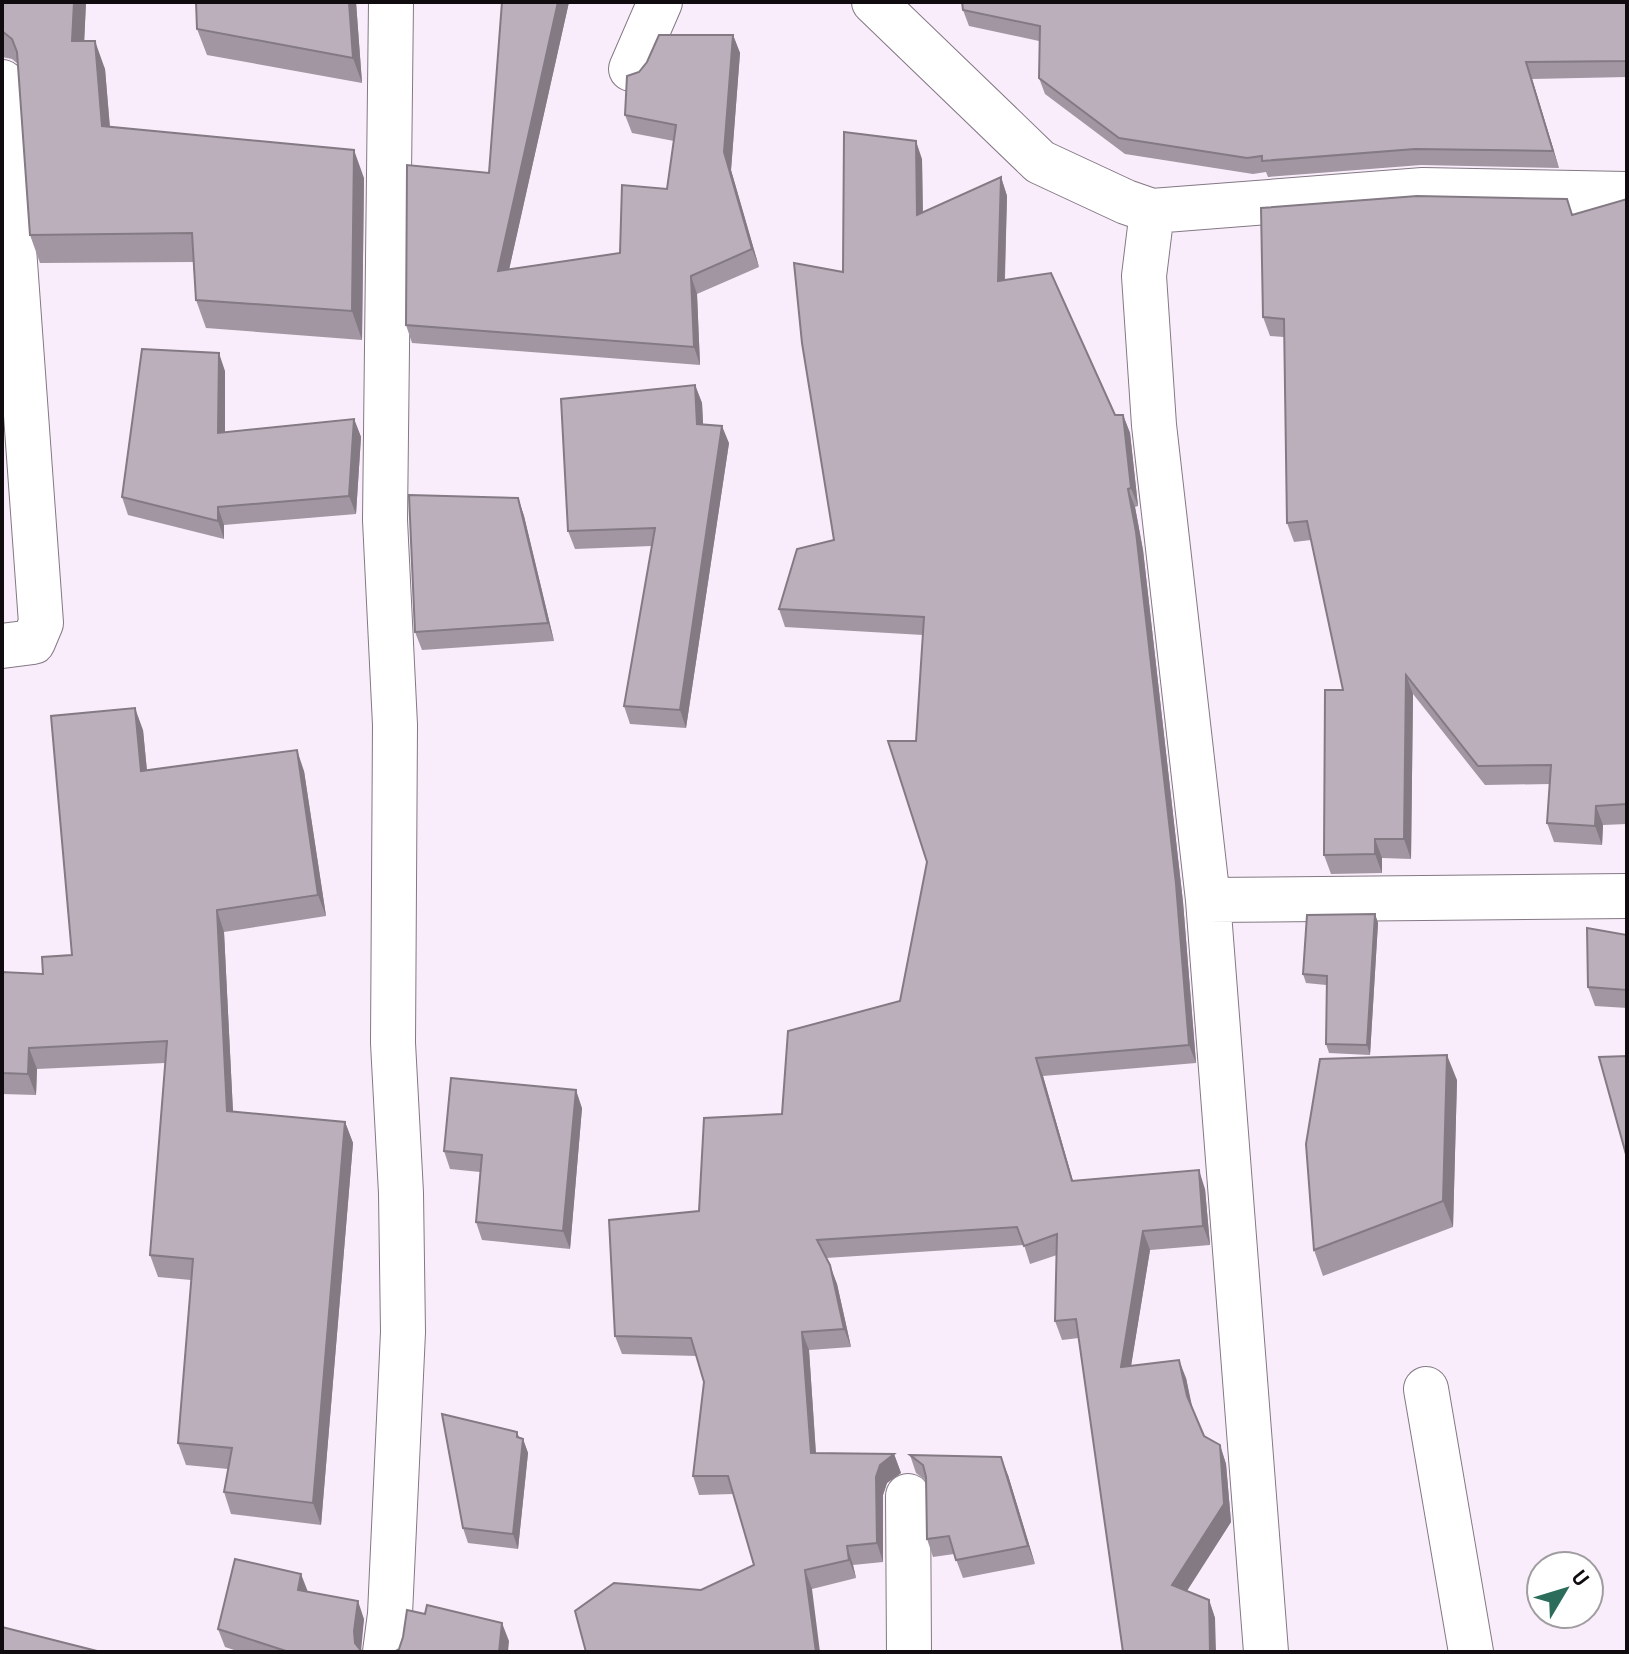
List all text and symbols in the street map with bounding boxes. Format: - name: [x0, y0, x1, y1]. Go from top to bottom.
- north arrow: [1525, 1550, 1605, 1630]
- text: U: [1565, 1563, 1597, 1592]

